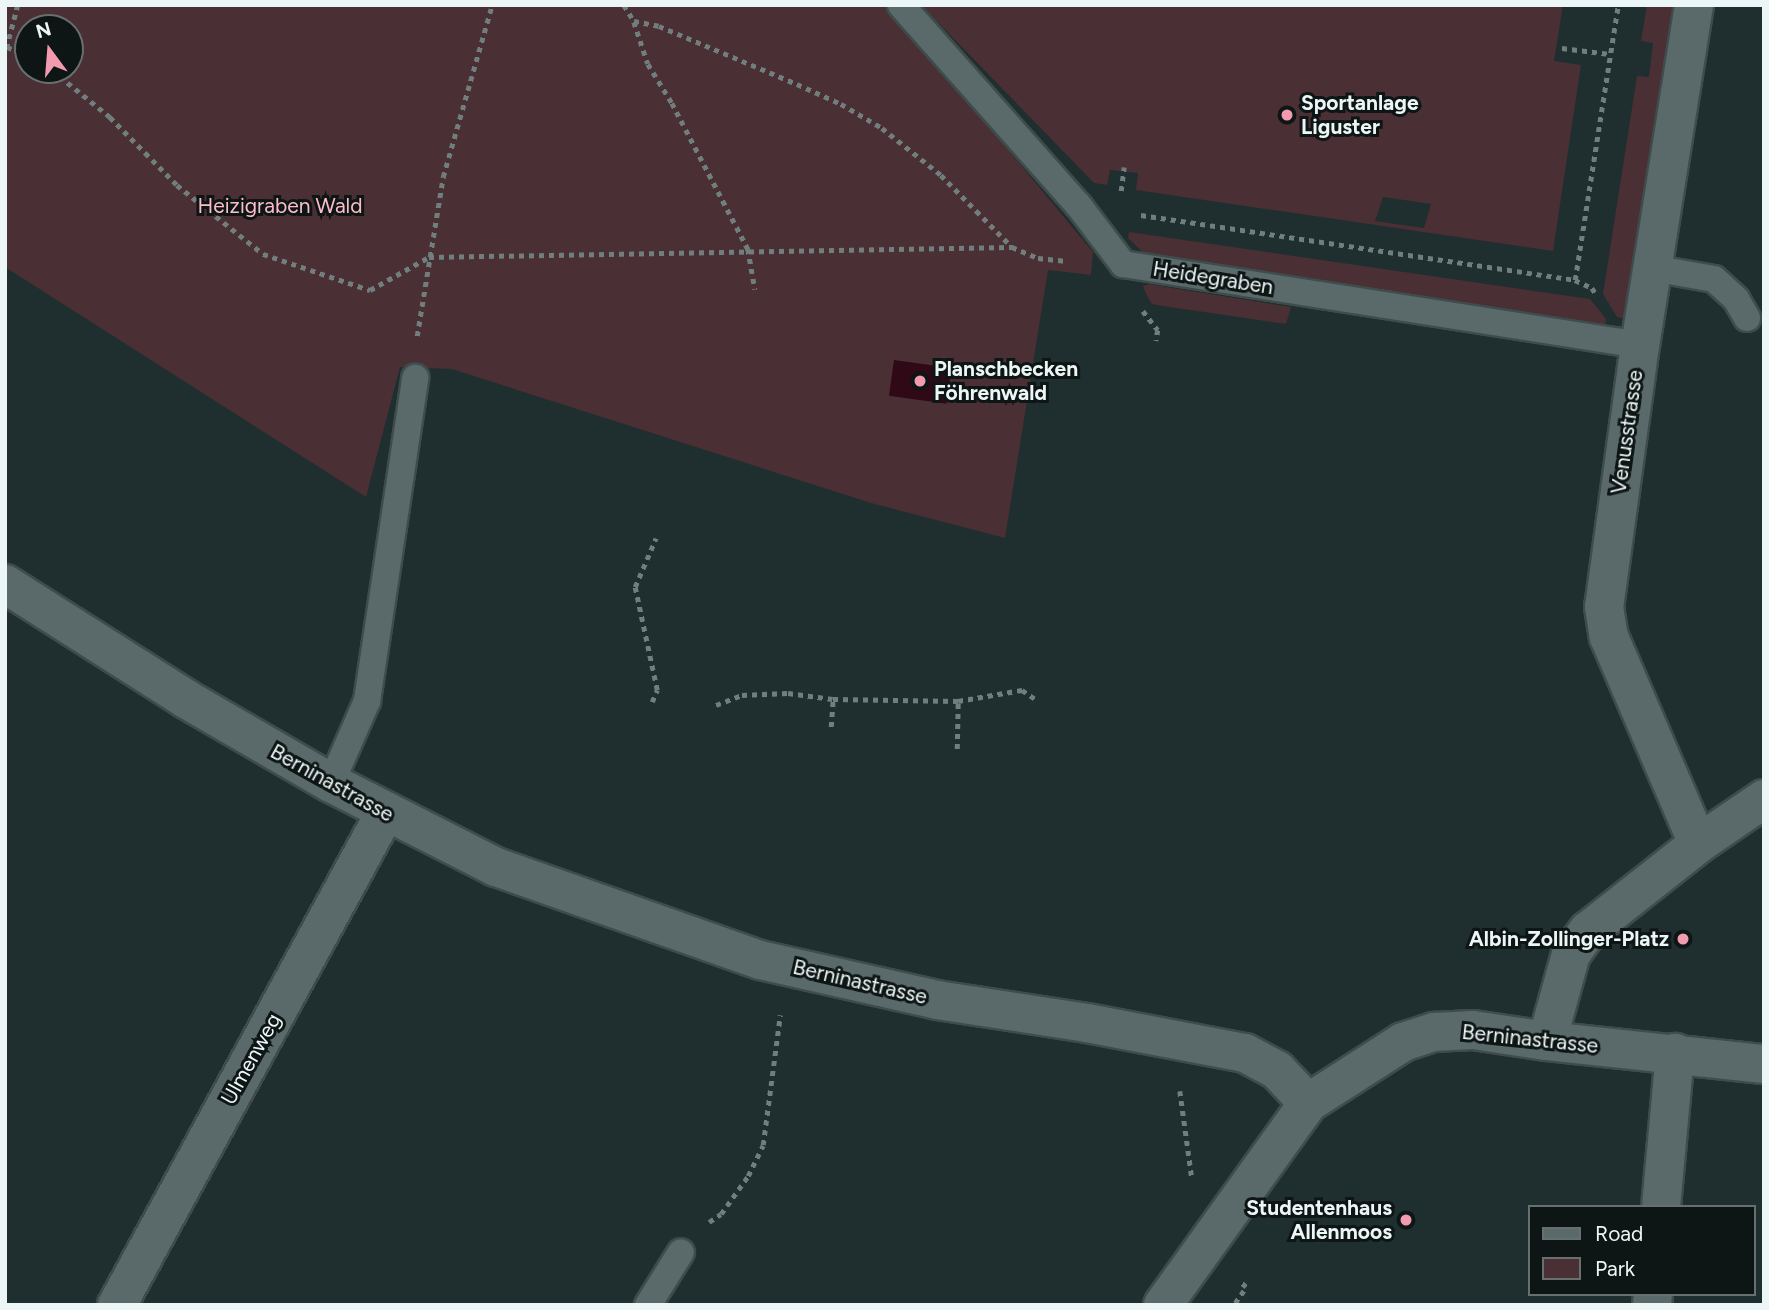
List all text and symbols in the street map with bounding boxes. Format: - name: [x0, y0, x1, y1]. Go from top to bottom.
- north arrow: [14, 14, 84, 84]
- text: N: [33, 17, 54, 43]
- place label: Sportanlage Liguster: [1301, 90, 1419, 140]
- marker: Sportanlage Liguster: [1279, 107, 1295, 123]
- park label: Heizigraben Wald: [197, 193, 363, 219]
- street label: Heidegraben: [1151, 256, 1275, 300]
- place label: Planschbecken Föhrenwald: [934, 356, 1078, 406]
- street label: Venusstrasse: [1606, 368, 1648, 496]
- marker: Planschbecken Föhrenwald: [912, 373, 928, 389]
- street label: Berninastrasse: [266, 739, 398, 827]
- place label: Albin-Zollinger-Platz: [1469, 926, 1669, 952]
- marker: Albin-Zollinger-Platz: [1675, 931, 1691, 947]
- street label: Berninastrasse: [790, 954, 930, 1010]
- street label: Ulmenweg: [216, 1009, 286, 1109]
- street label: Berninastrasse: [1461, 1019, 1599, 1059]
- place label: Studentenhaus Allenmoos: [1246, 1195, 1392, 1245]
- legend: [1528, 1205, 1755, 1296]
- marker: Studentenhaus Allenmoos: [1398, 1212, 1414, 1228]
- text: Road: [1595, 1221, 1643, 1246]
- text: Park: [1595, 1256, 1635, 1281]

